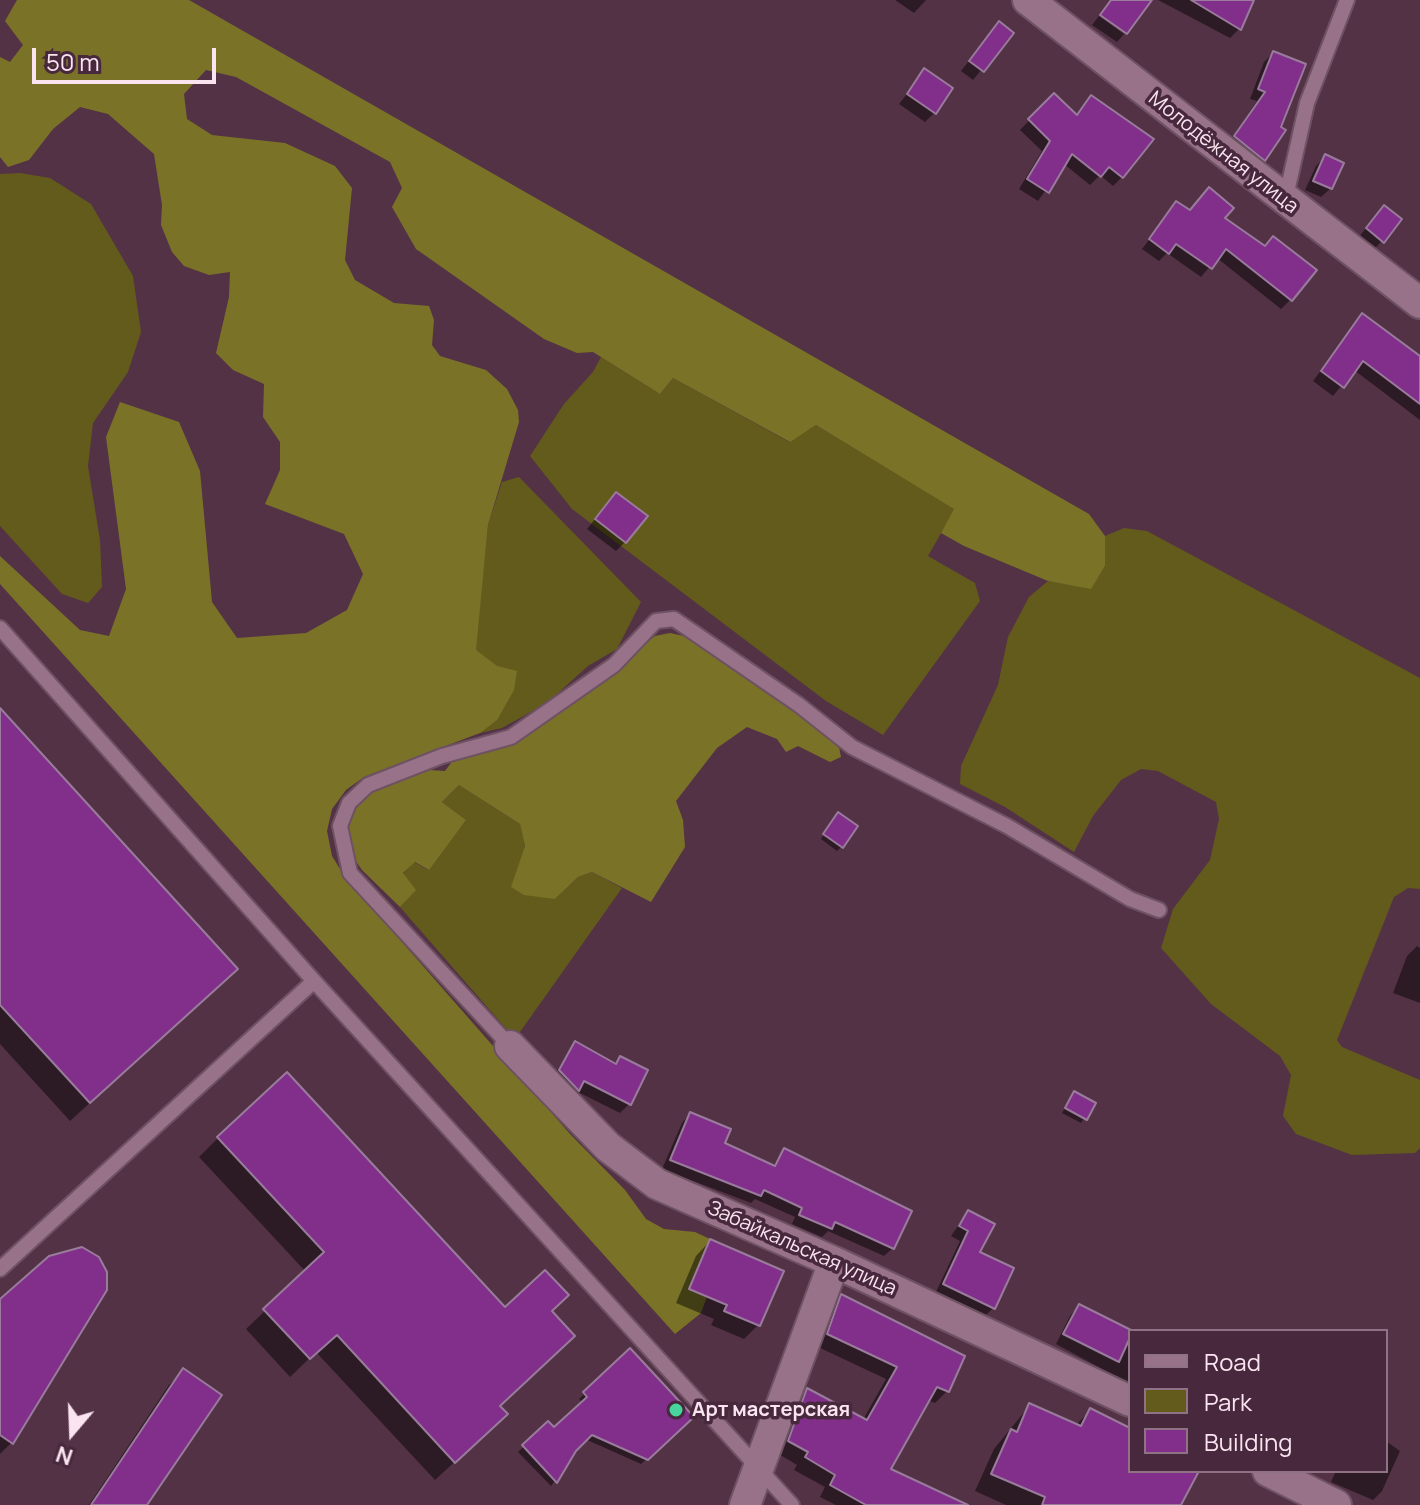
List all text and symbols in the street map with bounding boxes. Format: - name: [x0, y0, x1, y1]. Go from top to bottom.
- scale bar: [36, 32, 220, 82]
- text: 50 m: [46, 45, 100, 78]
- street label: Молодёжная улица: [1143, 87, 1303, 219]
- street label: Забайкальская улица: [704, 1197, 900, 1301]
- legend: [1128, 1329, 1388, 1473]
- text: Road: [1204, 1345, 1261, 1378]
- text: Park: [1204, 1385, 1252, 1418]
- north arrow: [32, 1393, 112, 1473]
- place label: Арт мастерская: [692, 1398, 850, 1422]
- marker: Арт мастерская: [667, 1401, 685, 1419]
- text: Building: [1204, 1425, 1292, 1458]
- text: N: [52, 1439, 77, 1472]

